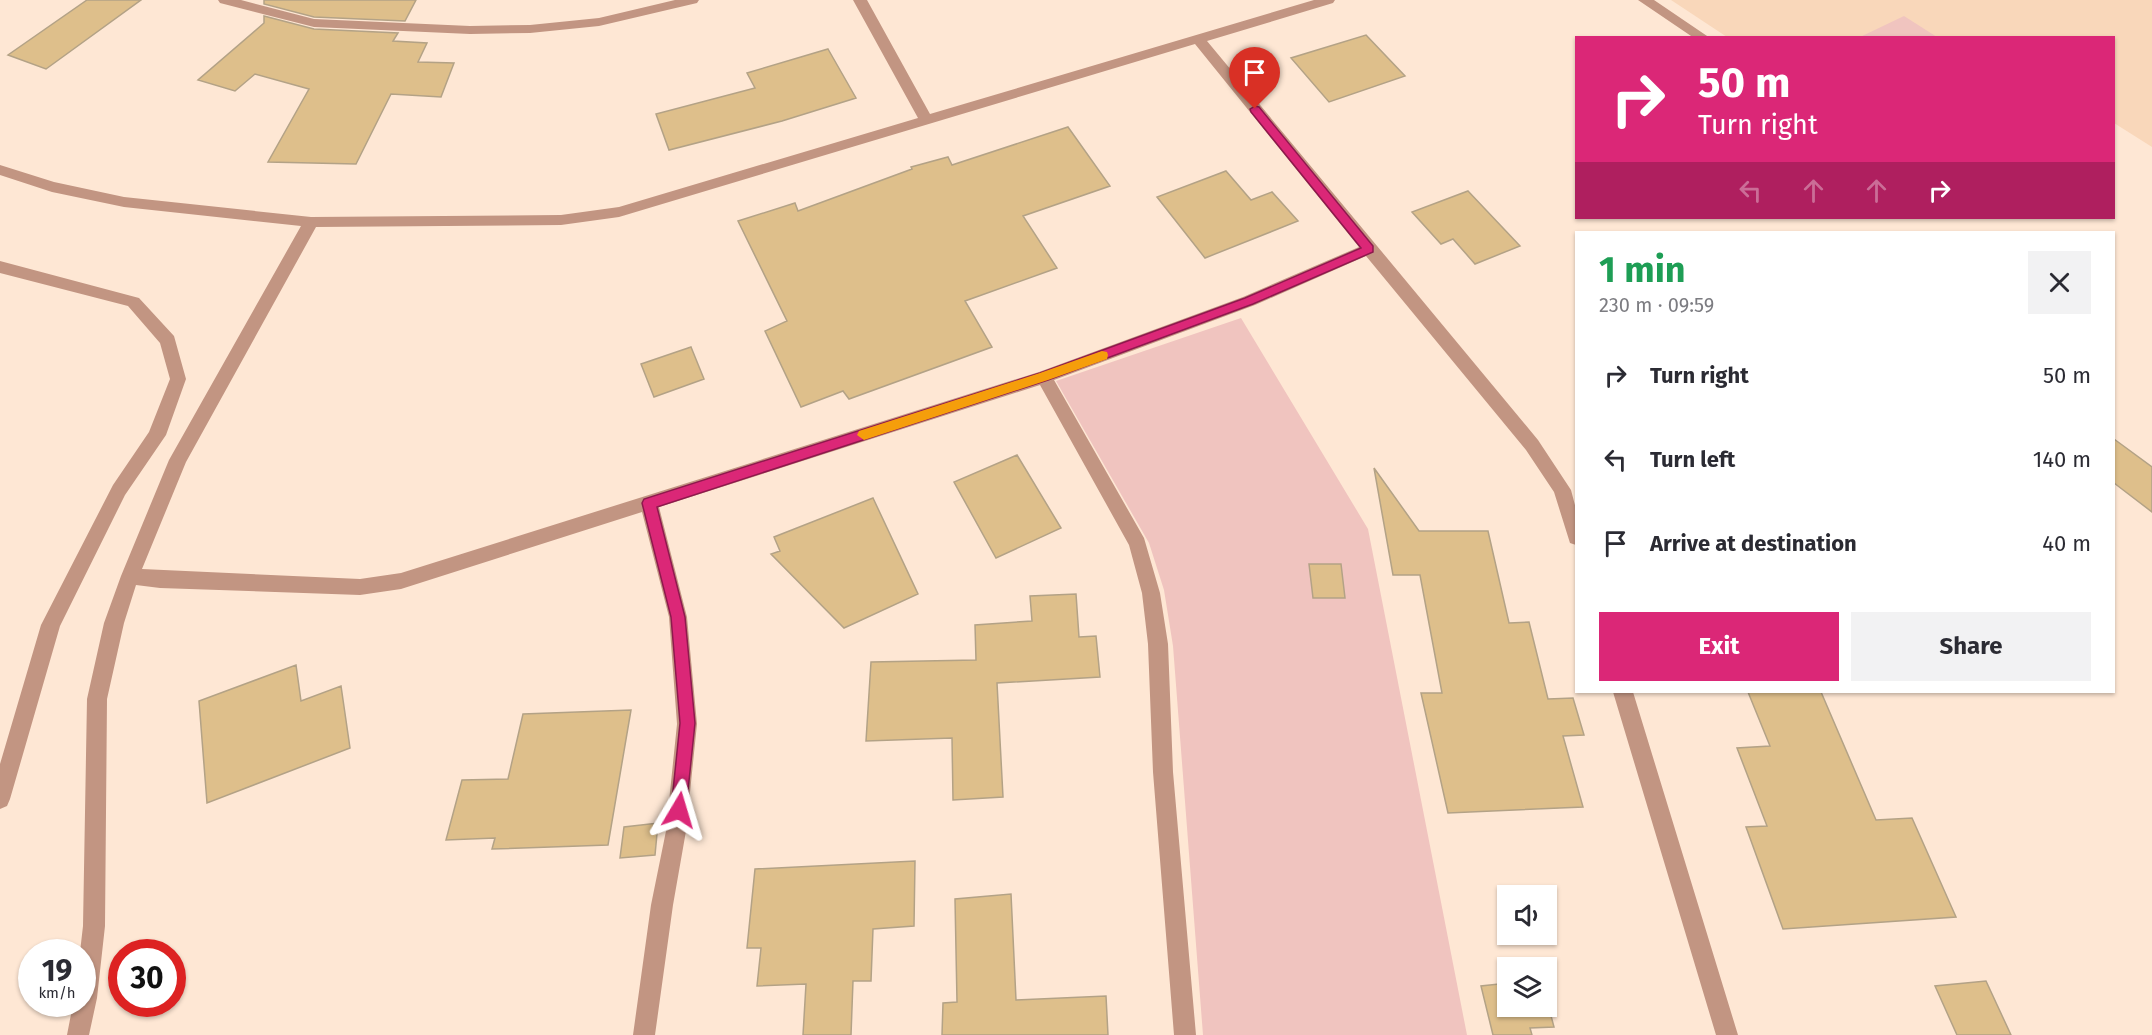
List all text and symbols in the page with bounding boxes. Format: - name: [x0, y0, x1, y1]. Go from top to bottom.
- pin: [1229, 47, 1280, 109]
- icon: arrive: [1238, 56, 1271, 89]
- text: 50 m: [1698, 58, 1791, 108]
- icon: right: [1599, 60, 1677, 138]
- text: Turn right: [1698, 109, 1818, 141]
- icon: left: [1734, 174, 1767, 207]
- icon: ahead: [1797, 174, 1830, 207]
- icon: ahead: [1860, 174, 1893, 207]
- icon: right: [1923, 174, 1956, 207]
- text: 1 min: [1599, 248, 1686, 292]
- button: close: [2028, 251, 2091, 314]
- text: 230 m · 09:59: [1599, 293, 1714, 317]
- icon: right: [1599, 359, 1632, 392]
- text: Turn right: [1650, 362, 1749, 389]
- text: 50 m: [2043, 362, 2091, 389]
- icon: left: [1599, 443, 1632, 476]
- text: Turn left: [1650, 446, 1735, 473]
- text: 140 m: [2033, 446, 2091, 473]
- icon: arrive: [1599, 527, 1632, 560]
- text: Arrive at destination: [1650, 530, 1857, 557]
- text: 40 m: [2042, 530, 2091, 557]
- button: Exit: [1599, 612, 1839, 681]
- button: Share: [1851, 612, 2091, 681]
- position arrow: [647, 778, 711, 842]
- map controls: [1497, 885, 1557, 1017]
- button: sound: [1497, 885, 1557, 945]
- speed limit sign: 30: [108, 939, 186, 1017]
- text: 19: [42, 953, 72, 989]
- button: layers: [1497, 957, 1557, 1017]
- text: km/h: [38, 984, 76, 1002]

